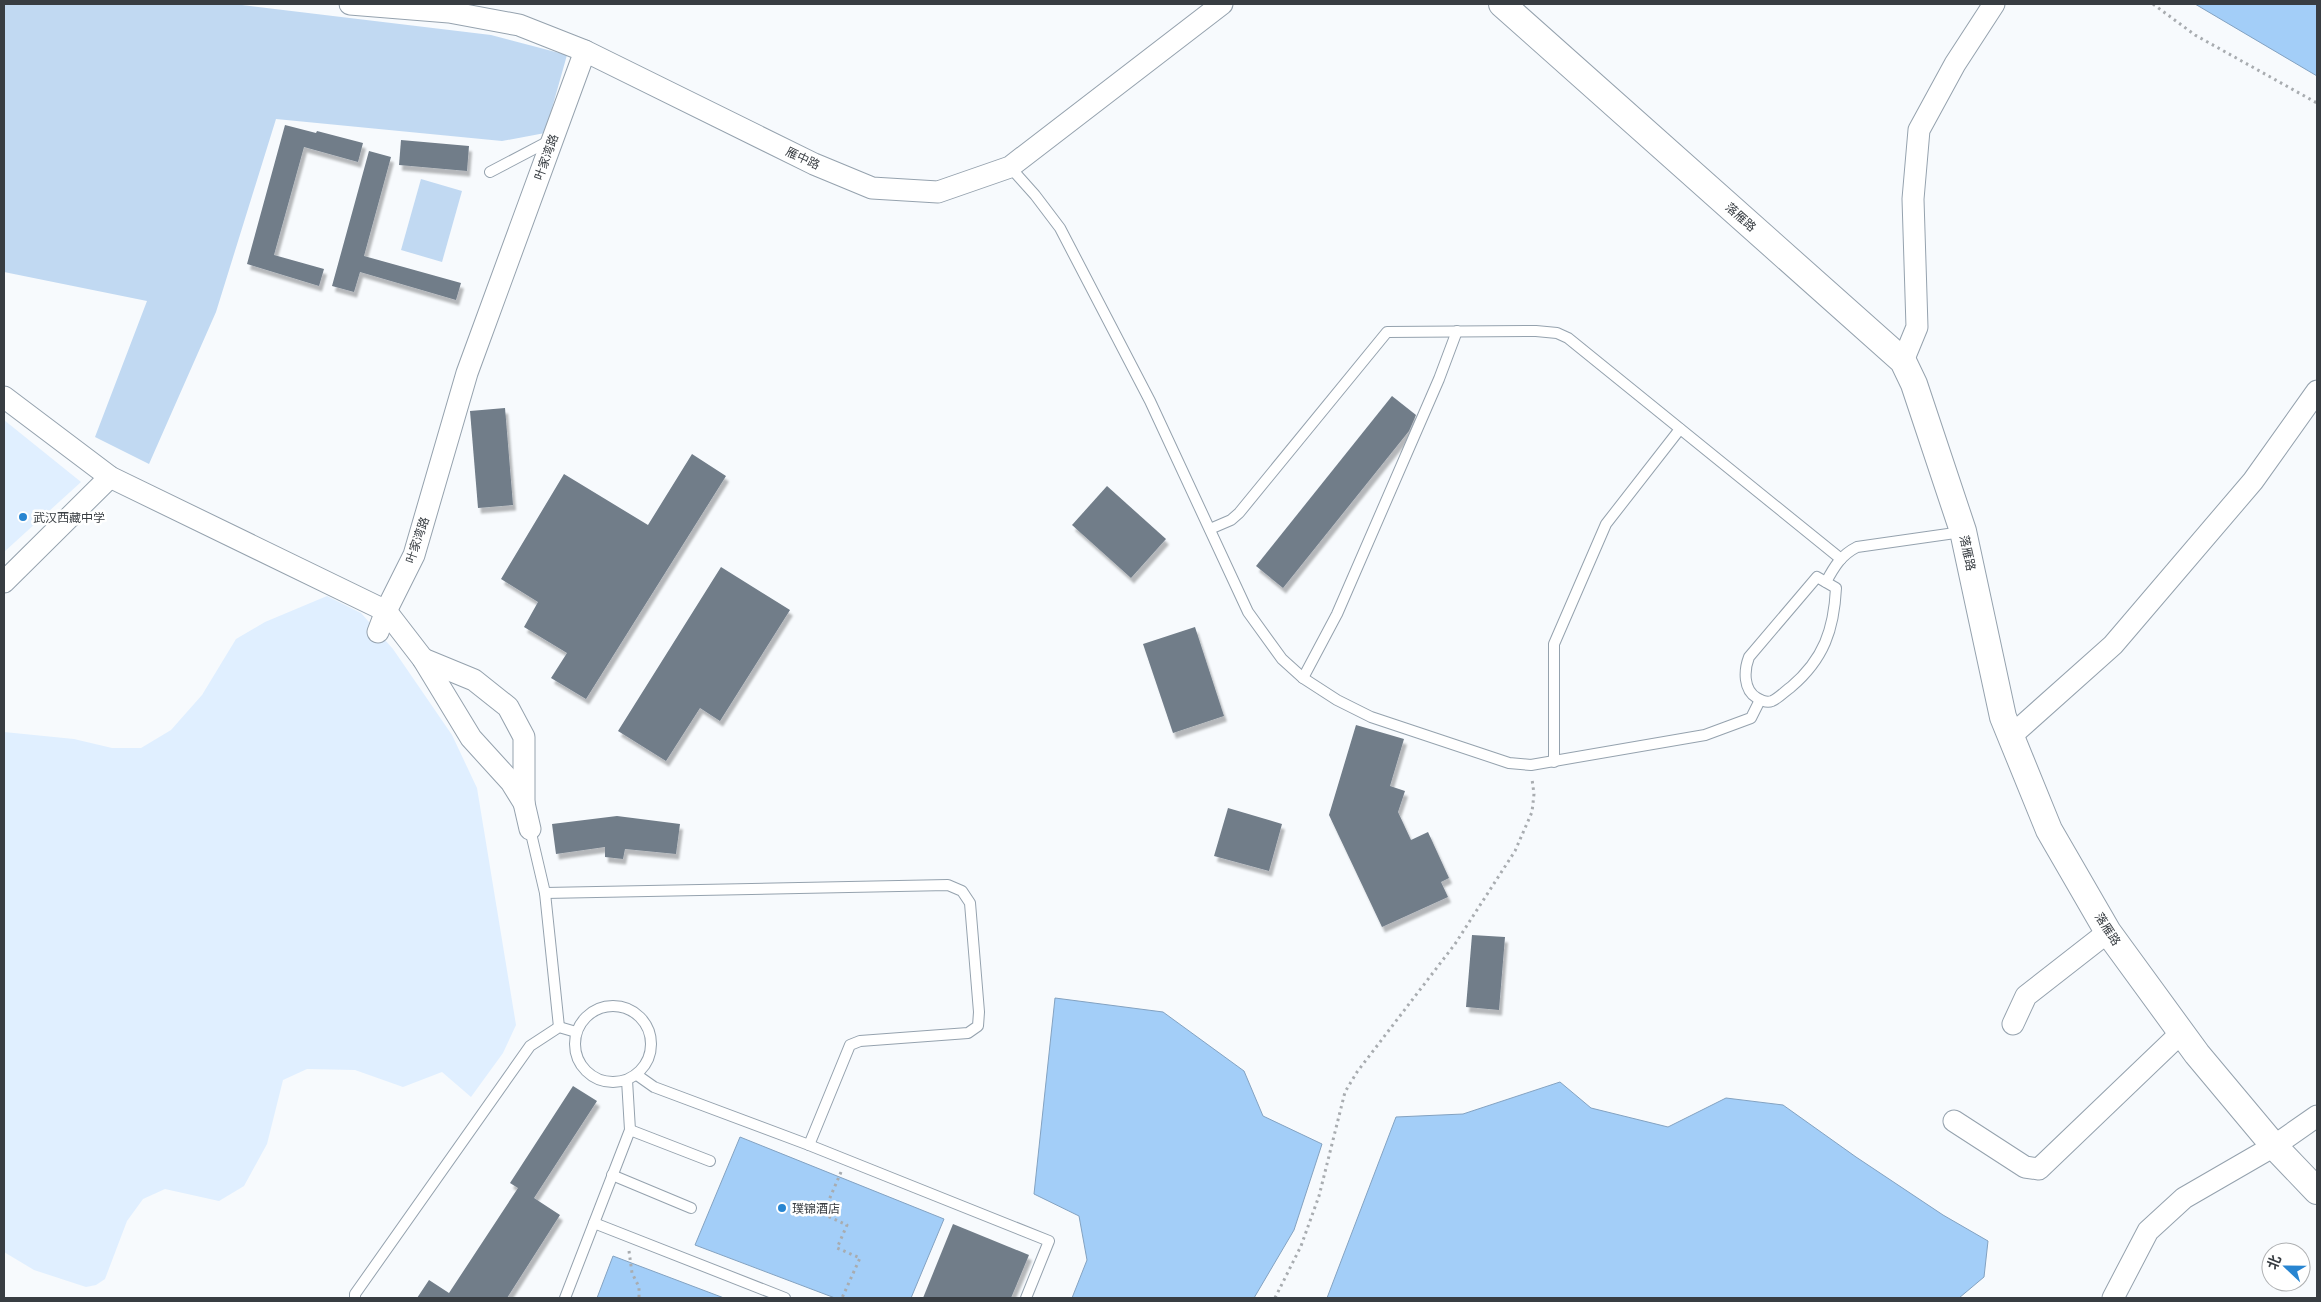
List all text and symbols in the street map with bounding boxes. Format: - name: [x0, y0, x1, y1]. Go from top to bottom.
- street label: 叶家湾路: [531, 132, 561, 182]
- street label: 雁中路: [784, 144, 822, 172]
- street label: 落雁路: [1723, 199, 1759, 235]
- place label: 武汉西藏中学: [33, 510, 105, 525]
- marker: 武汉西藏中学: [17, 511, 29, 523]
- street label: 叶家湾路: [402, 515, 432, 565]
- street label: 落雁路: [1957, 534, 1979, 572]
- street label: 落雁路: [2092, 910, 2124, 948]
- place label: 璞锦酒店: [792, 1201, 840, 1216]
- marker: 璞锦酒店: [776, 1202, 788, 1214]
- north arrow: [2261, 1242, 2311, 1292]
- text: 北: [2263, 1252, 2285, 1272]

